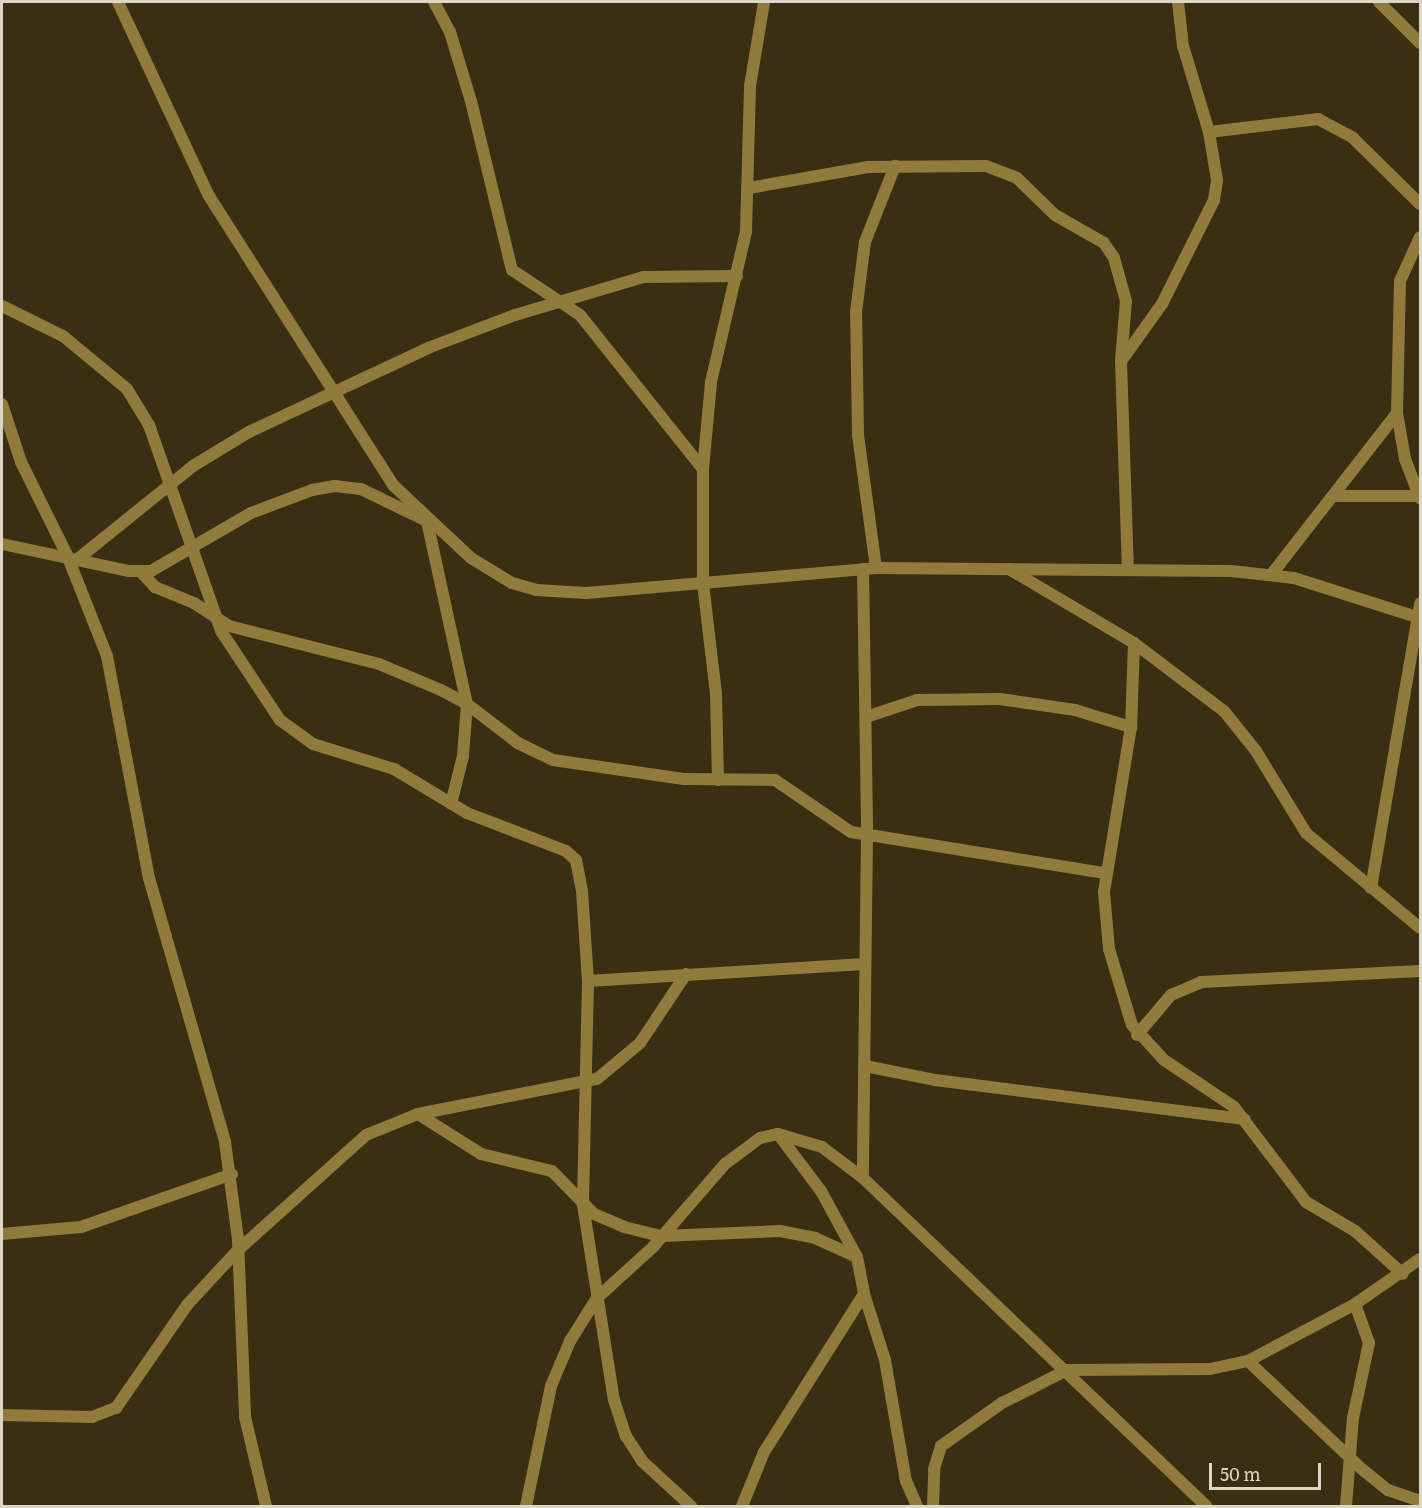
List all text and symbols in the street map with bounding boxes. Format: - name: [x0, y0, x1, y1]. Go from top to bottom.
- scale bar: [1212, 1451, 1324, 1489]
- text: 50 m: [1220, 1460, 1261, 1487]

